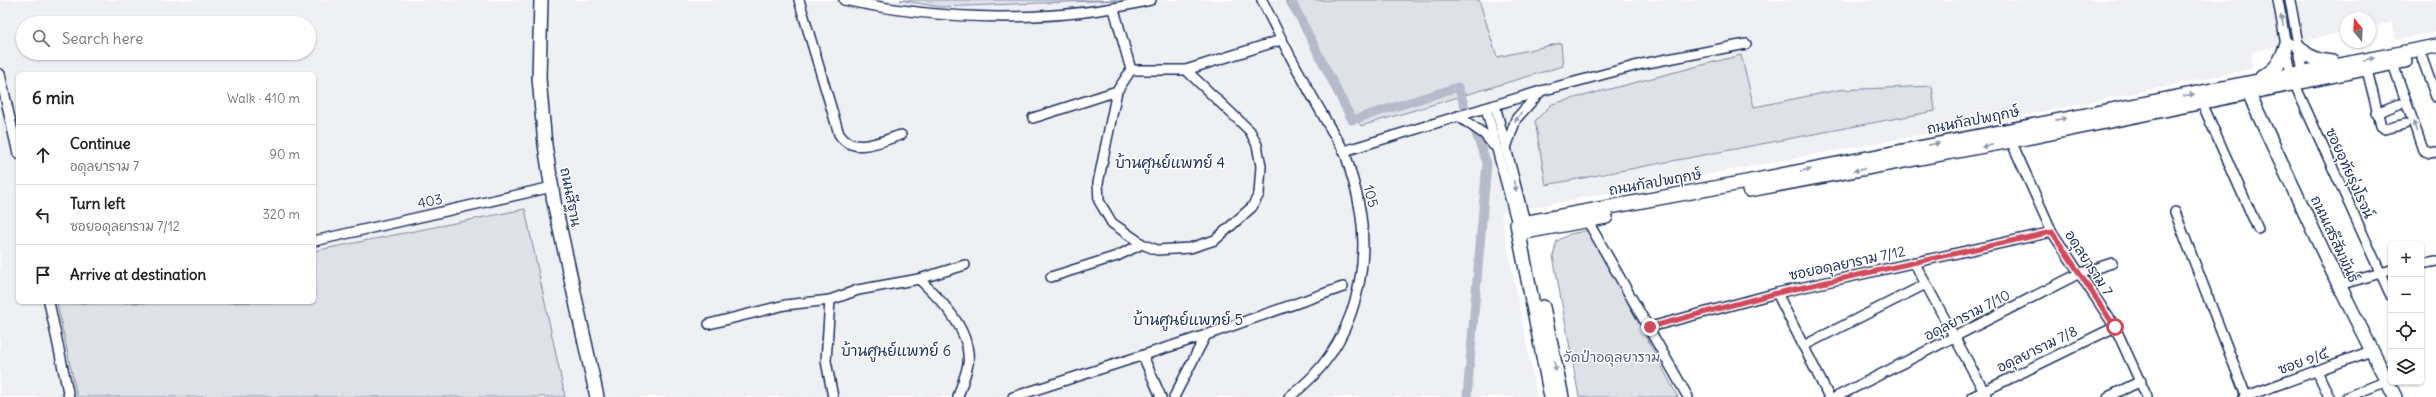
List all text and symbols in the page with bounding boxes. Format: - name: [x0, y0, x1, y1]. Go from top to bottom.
- north arrow: [2340, 12, 2376, 48]
- one-way arrow: [2278, 14, 2284, 26]
- search box: [16, 16, 316, 60]
- icon: search: [30, 27, 52, 49]
- text: Search here: [62, 29, 143, 48]
- one-way arrow: [2363, 56, 2375, 62]
- text: 6 min: [32, 87, 74, 109]
- text: Walk · 410 m: [227, 90, 300, 107]
- one-way arrow: [2183, 91, 2195, 97]
- street label: ถนนกัลปพฤกษ์: [1925, 102, 2022, 138]
- one-way arrow: [1514, 112, 1522, 122]
- one-way arrow: [2055, 115, 2067, 121]
- one-way arrow: [2411, 120, 2417, 132]
- street label: ซอยอุทัยรุ่งโรจน์: [2321, 125, 2378, 222]
- text: Continue: [70, 134, 131, 153]
- one-way arrow: [1927, 141, 1940, 147]
- one-way arrow: [1981, 143, 1993, 149]
- icon: ahead: [32, 144, 54, 166]
- text: 90 m: [269, 146, 300, 163]
- district label: บ้านศูนย์แพทย์ 4: [1115, 153, 1225, 174]
- text: อดุลยาราม 7: [70, 158, 139, 175]
- street label: ถนนกัลปพฤกษ์: [1607, 165, 1704, 199]
- street label: ถนนสีฐาน: [556, 166, 586, 229]
- one-way arrow: [1800, 166, 1812, 172]
- one-way arrow: [1853, 167, 1865, 173]
- one-way arrow: [1512, 180, 1518, 192]
- street label: 105: [1360, 183, 1382, 209]
- street label: 403: [416, 190, 444, 212]
- street label: ถนนเสรีสัมพันธ์: [2307, 193, 2363, 286]
- text: Turn left: [70, 194, 125, 213]
- icon: left: [32, 204, 54, 226]
- text: 320 m: [262, 206, 300, 223]
- text: ซอยอดุลยาราม 7/12: [70, 218, 180, 235]
- street label: อดุลยาราม 7: [2060, 227, 2117, 300]
- map controls: [2388, 241, 2424, 385]
- button: +: [2388, 241, 2424, 277]
- street label: ซอยอดุลยาราม 7/12: [1787, 242, 1907, 285]
- icon: arrive: [32, 264, 54, 286]
- text: Arrive at destination: [70, 265, 206, 284]
- button: −: [2388, 277, 2424, 313]
- street label: อดุลยาราม 7/10: [1921, 286, 2013, 345]
- district label: บ้านศูนย์แพทย์ 5: [1133, 310, 1243, 331]
- button: locate: [2388, 313, 2424, 349]
- route end: [1641, 318, 1659, 336]
- route start: [2106, 318, 2124, 336]
- street label: อดุลยาราม 7/8: [1994, 322, 2081, 377]
- district label: บ้านศูนย์แพทย์ 6: [841, 341, 951, 362]
- street label: ซอย ๑/๕: [2275, 343, 2331, 378]
- park label: วัดป่าอดุลยาราม: [1564, 348, 1660, 367]
- button: layers: [2388, 349, 2424, 385]
- one-way arrow: [1552, 359, 1558, 372]

